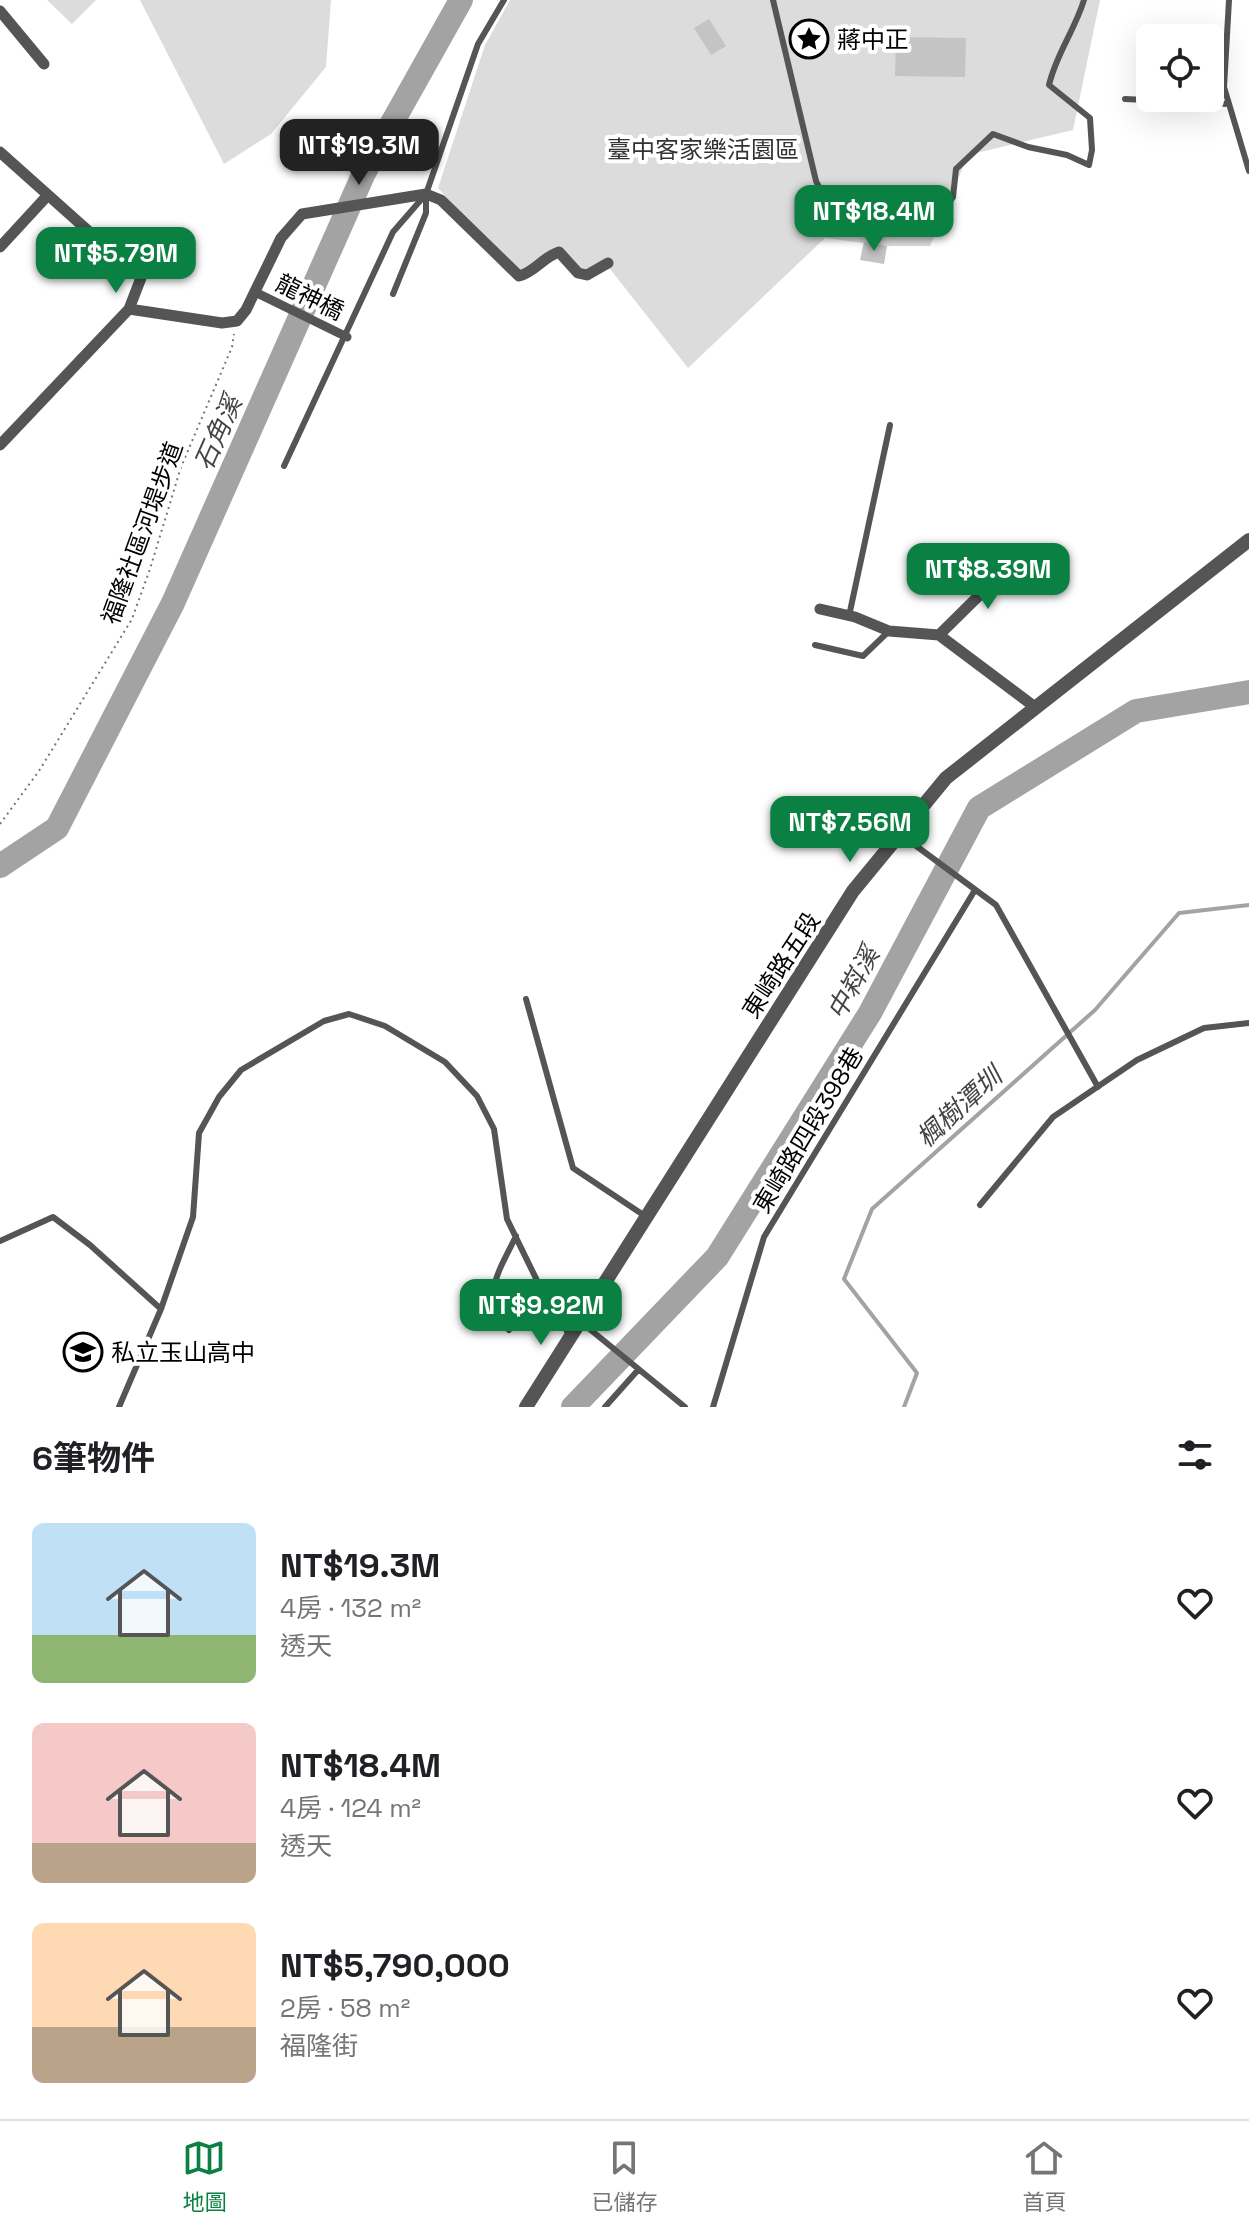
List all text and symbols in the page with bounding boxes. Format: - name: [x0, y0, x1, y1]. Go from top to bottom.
- place icon: 蔣中正: [788, 18, 830, 60]
- place label: 蔣中正: [837, 24, 909, 55]
- map controls: [1136, 24, 1224, 112]
- button: locate: [1136, 24, 1224, 112]
- pin: NT$19.3M: [276, 119, 442, 187]
- text: NT$19.3M: [298, 128, 420, 162]
- park label: 臺中客家樂活園區: [607, 134, 799, 165]
- pin: NT$18.4M: [791, 185, 957, 253]
- text: NT$18.4M: [812, 194, 936, 228]
- pin: NT$5.79M: [33, 227, 199, 295]
- text: NT$5.79M: [54, 236, 178, 270]
- street label: 龍神橋: [271, 267, 349, 327]
- water label: 石角溪: [187, 387, 251, 476]
- street label: 福隆社區河堤步道: [95, 437, 189, 629]
- pin: NT$8.39M: [905, 543, 1071, 611]
- text: NT$8.39M: [925, 552, 1051, 586]
- pin: NT$7.56M: [767, 796, 933, 864]
- text: NT$7.56M: [788, 805, 912, 839]
- street label: 東崎路五段: [735, 906, 827, 1024]
- water label: 中嵙溪: [819, 937, 889, 1025]
- street label: 東崎路四段398巷: [746, 1041, 870, 1219]
- water label: 楓樹潭圳: [909, 1057, 1012, 1154]
- pin: NT$9.92M: [458, 1279, 624, 1347]
- text: NT$9.92M: [478, 1288, 604, 1322]
- school or university icon: 私立玉山高中: [62, 1331, 104, 1373]
- place label: 私立玉山高中: [111, 1337, 255, 1368]
- icon: filters: [1173, 1433, 1217, 1477]
- text: 6筆物件: [32, 1437, 155, 1480]
- text: NT$19.3M: [280, 1544, 440, 1587]
- icon: home: [96, 1555, 192, 1651]
- icon: heart: [1173, 1581, 1217, 1625]
- text: 4房 · 132 m²: [280, 1591, 421, 1625]
- text: 透天: [280, 1629, 332, 1663]
- text: NT$18.4M: [280, 1744, 441, 1787]
- icon: home: [96, 1755, 192, 1851]
- icon: heart: [1173, 1781, 1217, 1825]
- text: 4房 · 124 m²: [280, 1791, 421, 1825]
- text: 透天: [280, 1829, 332, 1863]
- text: NT$5,790,000: [280, 1944, 510, 1987]
- icon: home: [96, 1955, 192, 2051]
- icon: heart: [1173, 1981, 1217, 2025]
- text: 2房 · 58 m²: [280, 1991, 410, 2025]
- text: 福隆街: [280, 2029, 358, 2063]
- tab: 地圖: [182, 2136, 227, 2216]
- tab: 已儲存: [591, 2136, 658, 2216]
- tab: 首頁: [1022, 2136, 1067, 2216]

